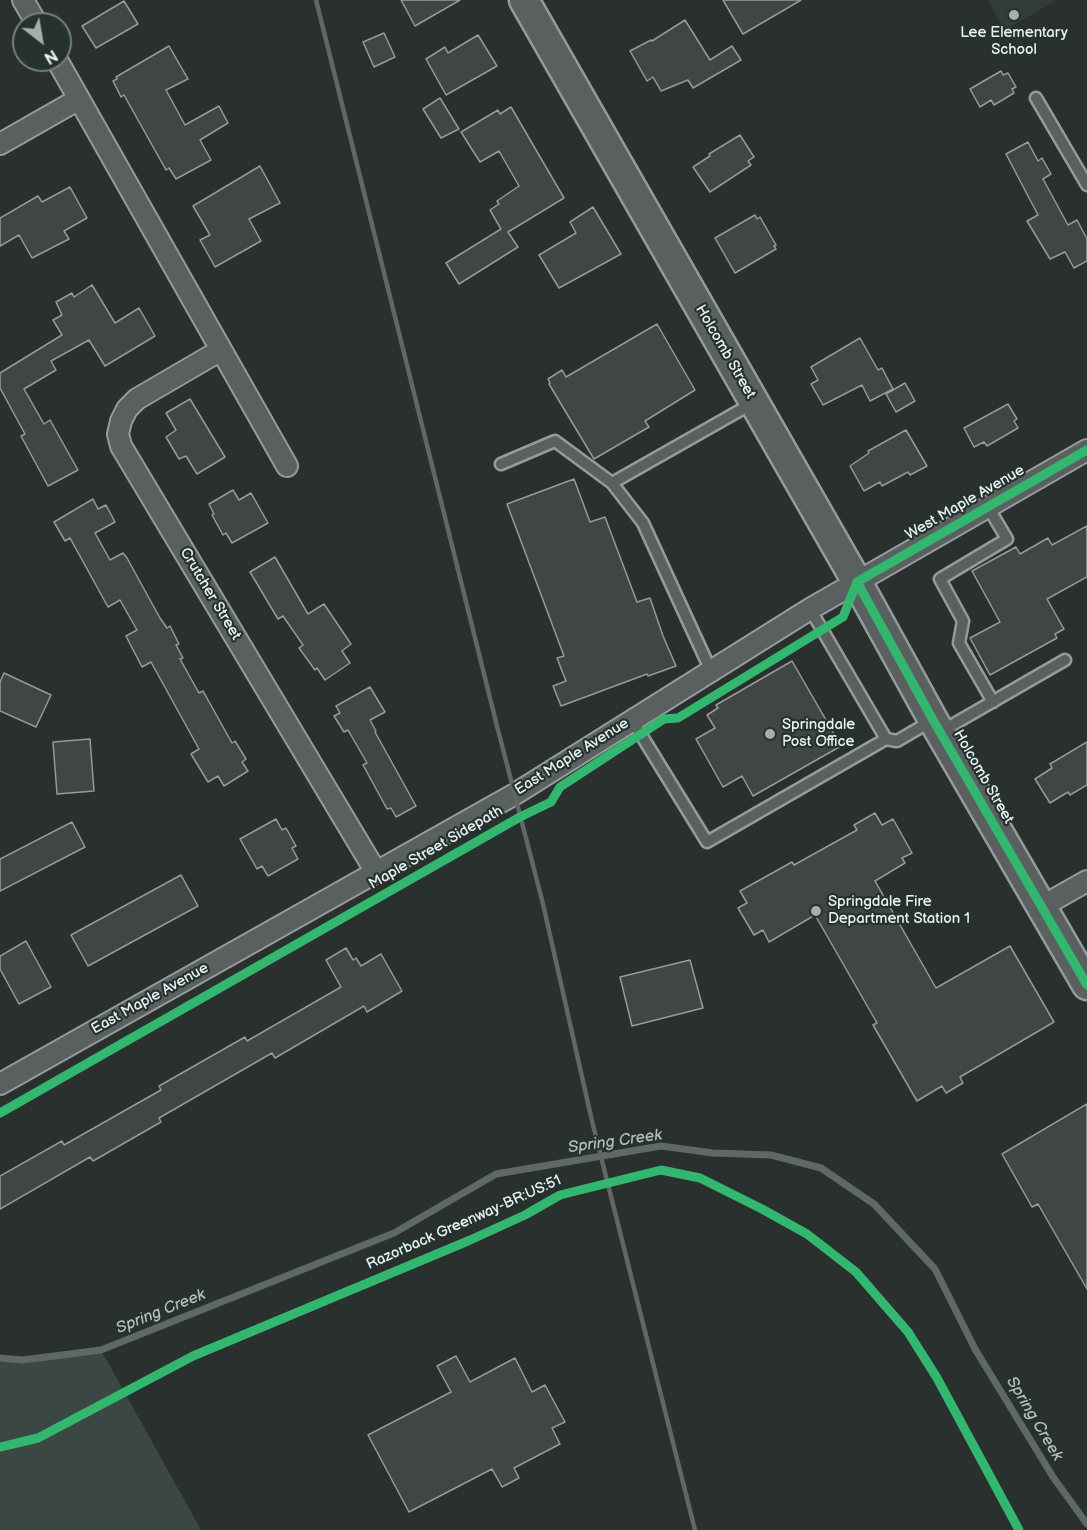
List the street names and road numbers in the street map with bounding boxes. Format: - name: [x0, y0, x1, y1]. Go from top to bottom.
- street label: Holcomb Street: [691, 302, 759, 402]
- street label: West Maple Avenue: [902, 462, 1028, 544]
- street label: Crutcher Street: [175, 545, 245, 643]
- street label: East Maple Avenue: [512, 715, 632, 799]
- street label: Holcomb Street: [949, 727, 1017, 827]
- street label: Maple Street Sidepath: [366, 802, 506, 894]
- street label: East Maple Avenue: [88, 959, 212, 1039]
- street label: Razorback Greenway-BR:US:51: [364, 1172, 564, 1274]

